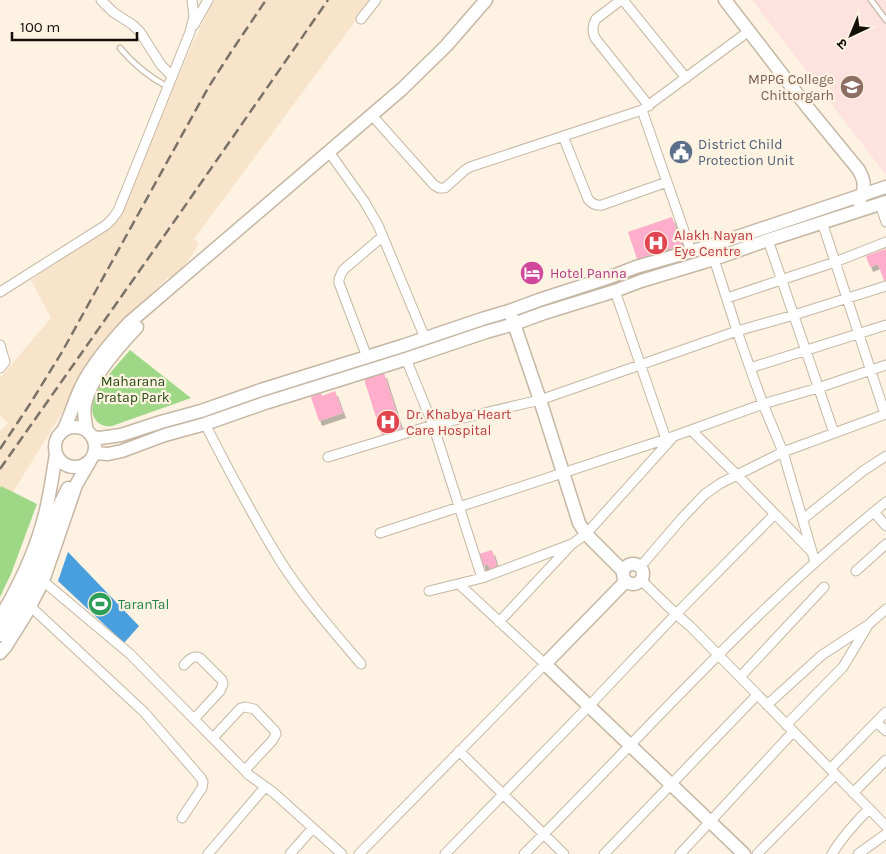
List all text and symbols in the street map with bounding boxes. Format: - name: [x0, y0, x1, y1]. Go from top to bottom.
- scale bar: [12, 10, 138, 42]
- north arrow: [826, 10, 876, 60]
- text: 100 m: [20, 18, 60, 36]
- text: उ: [833, 34, 851, 53]
- place label: MPPG College Chittorgarh: [748, 71, 834, 104]
- school or university icon: MPPG College Chittorgarh: [839, 74, 865, 100]
- place label: District Child Protection Unit: [698, 136, 794, 169]
- public building icon: District Child Protection Unit: [668, 139, 694, 165]
- place label: Alakh Nayan Eye Centre: [674, 227, 753, 260]
- hospital icon: Alakh Nayan Eye Centre: [643, 230, 669, 256]
- hotel icon: Hotel Panna: [519, 260, 545, 286]
- place label: Hotel Panna: [550, 265, 627, 282]
- park label: Maharana Pratap Park: [96, 373, 170, 406]
- place label: Dr. Khabya Heart Care Hospital: [406, 406, 511, 439]
- hospital icon: Dr. Khabya Heart Care Hospital: [375, 409, 401, 435]
- sports icon: TaranTal: [87, 591, 113, 617]
- place label: TaranTal: [118, 596, 170, 613]

